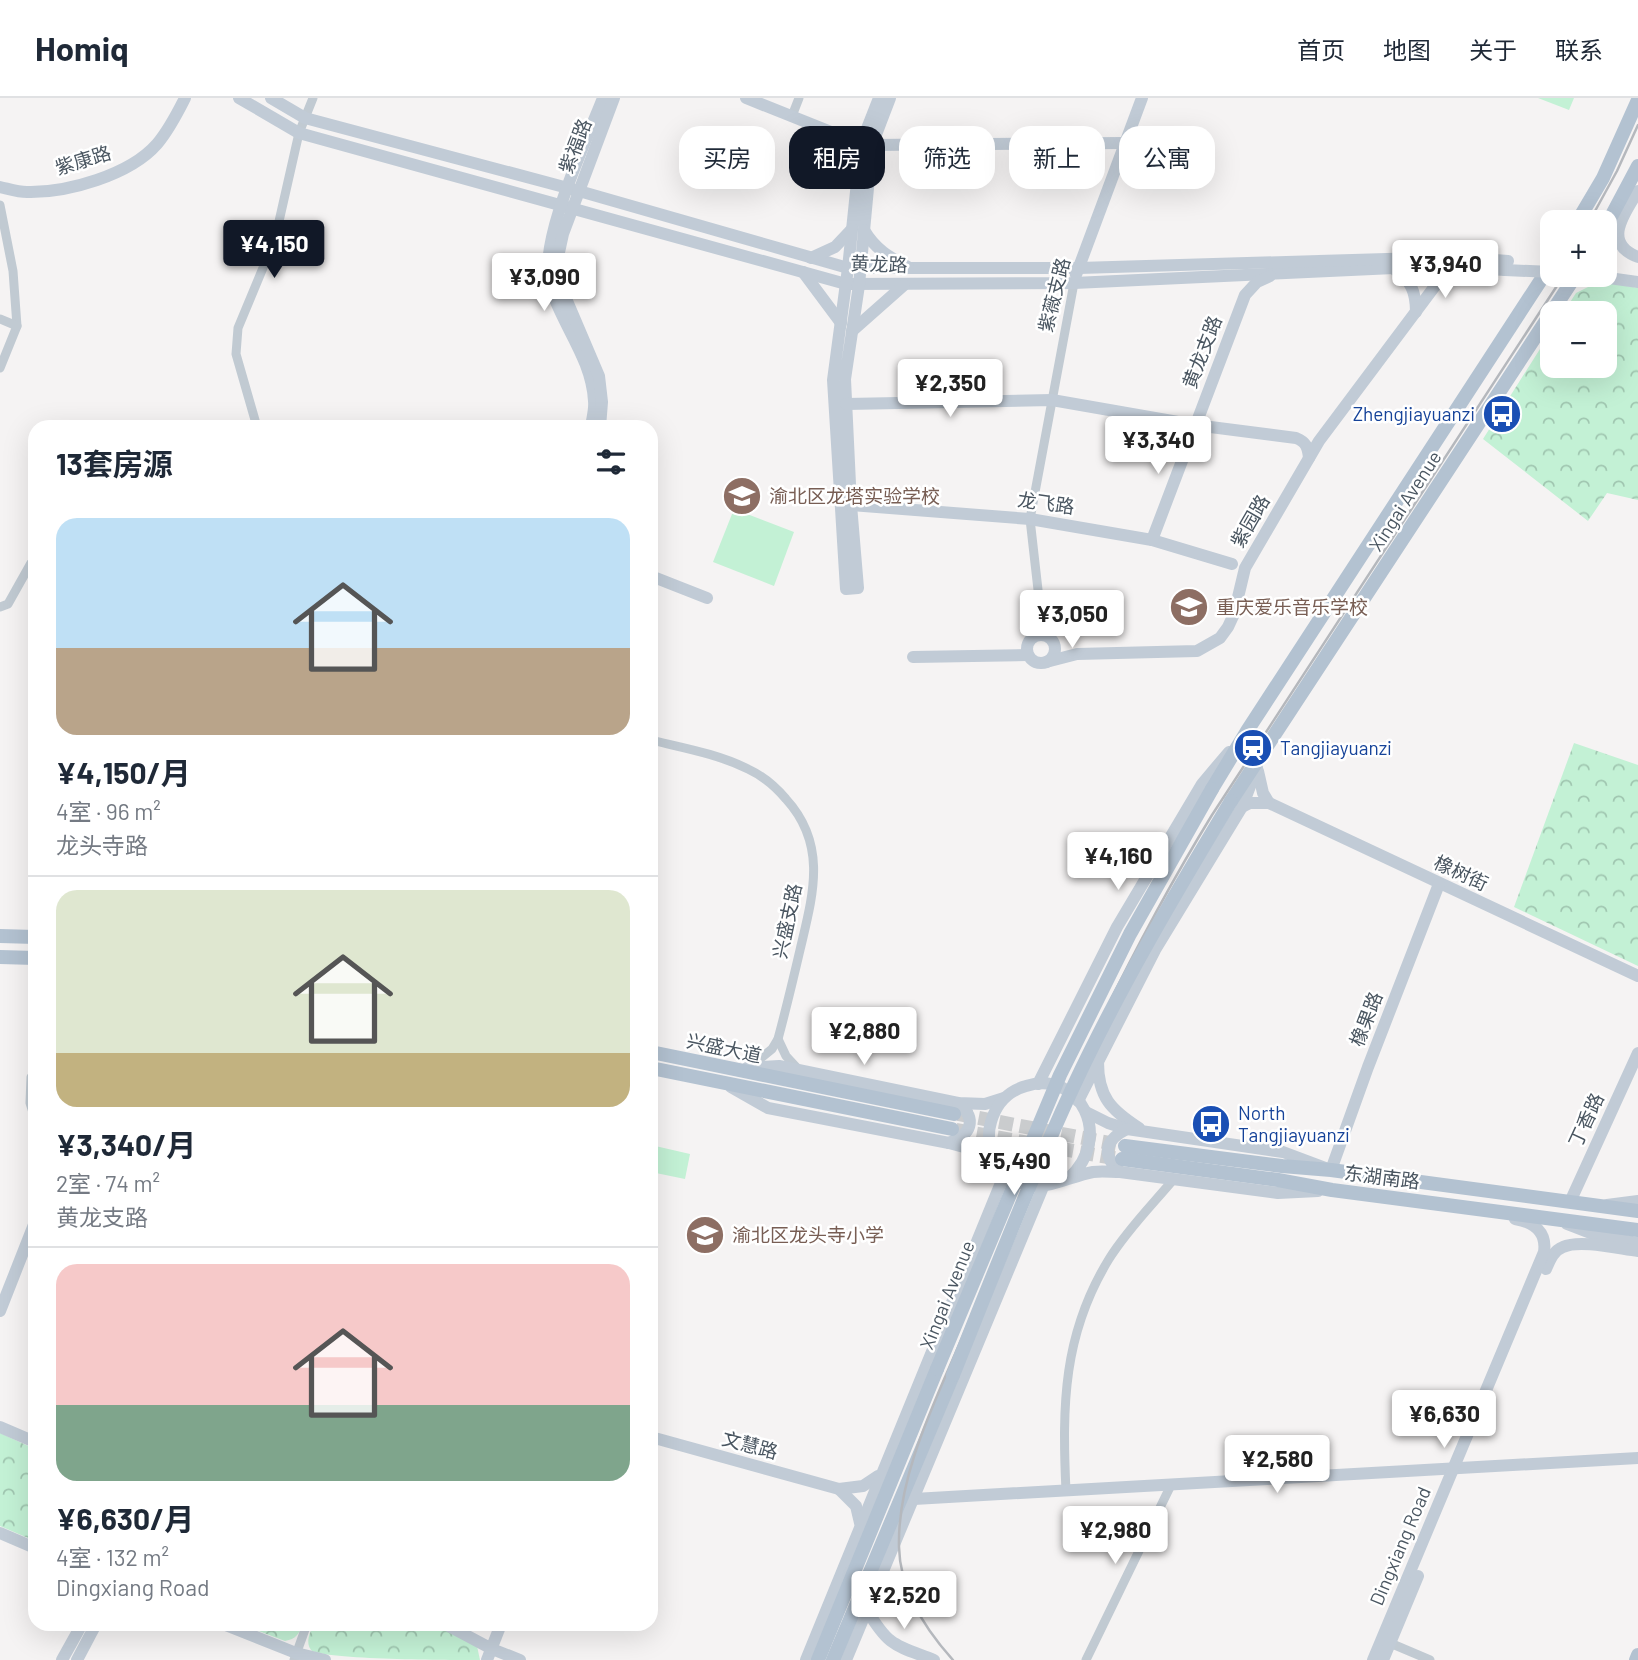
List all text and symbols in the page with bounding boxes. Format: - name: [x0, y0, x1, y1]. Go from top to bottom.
- text: Homiq: [35, 28, 129, 68]
- text: 首页: [1297, 35, 1345, 64]
- text: 地图: [1383, 35, 1431, 64]
- text: 关于: [1469, 35, 1517, 64]
- text: 联系: [1555, 35, 1603, 64]
- street label: 紫福路: [554, 115, 595, 177]
- chip: 买房: [679, 126, 775, 189]
- chip: 租房: [789, 126, 885, 189]
- chip: 筛选: [899, 126, 995, 189]
- chip: 新上: [1009, 126, 1105, 189]
- chip: 公寓: [1119, 126, 1215, 189]
- street label: 紫康路: [52, 140, 113, 179]
- map controls: [1540, 210, 1617, 378]
- button: +: [1540, 210, 1617, 287]
- pin: ¥4,150: [217, 220, 331, 280]
- text: ¥4,150: [239, 229, 309, 257]
- pin: ¥3,940: [1388, 240, 1502, 300]
- text: ¥3,940: [1408, 249, 1482, 277]
- street label: 黄龙路: [850, 251, 908, 276]
- pin: ¥3,090: [487, 254, 601, 313]
- street label: 紫薇支路: [1033, 255, 1074, 335]
- text: ¥3,090: [508, 262, 580, 290]
- button: −: [1540, 301, 1617, 378]
- street label: 黄龙支路: [1177, 312, 1226, 391]
- pin: ¥2,350: [893, 360, 1007, 419]
- text: ¥2,350: [914, 368, 986, 396]
- bus stop icon: Zhengjiayuanzi: [1481, 393, 1523, 435]
- place label: Zhengjiayuanzi: [1353, 402, 1475, 425]
- pin: ¥3,340: [1101, 416, 1215, 476]
- text: ¥3,340: [1121, 425, 1195, 453]
- icon: filters: [592, 443, 630, 481]
- text: 13套房源: [56, 445, 173, 481]
- street label: Xingai Avenue: [1364, 446, 1446, 555]
- school or university icon: 渝北区龙塔实验学校: [721, 475, 763, 517]
- place label: 渝北区龙塔实验学校: [769, 484, 940, 507]
- street label: 龙飞路: [1016, 487, 1076, 518]
- street label: 紫园路: [1225, 490, 1274, 551]
- icon: home: [280, 564, 406, 690]
- school or university icon: 重庆爱乐音乐学校: [1168, 586, 1210, 628]
- pin: ¥3,050: [1015, 590, 1129, 650]
- place label: 重庆爱乐音乐学校: [1216, 595, 1368, 618]
- text: ¥3,050: [1036, 599, 1108, 627]
- station icon: Tangjiayuanzi: [1232, 727, 1274, 769]
- place label: Tangjiayuanzi: [1280, 736, 1392, 759]
- text: ¥4,150/月: [56, 754, 191, 790]
- text: 4室 · 96 m²: [56, 797, 161, 825]
- text: 龙头寺路: [56, 831, 148, 859]
- pin: ¥4,160: [1061, 832, 1175, 892]
- text: ¥4,160: [1083, 841, 1153, 869]
- street label: 橡树街: [1431, 850, 1492, 895]
- street label: 兴盛支路: [767, 881, 806, 960]
- icon: home: [280, 936, 406, 1062]
- street label: 橡果路: [1345, 988, 1386, 1050]
- pin: ¥2,880: [807, 1007, 921, 1067]
- text: ¥2,880: [828, 1016, 900, 1044]
- street label: 兴盛大道: [685, 1028, 764, 1067]
- street label: 丁香路: [1563, 1089, 1608, 1150]
- place label: North Tangjiayuanzi: [1238, 1101, 1350, 1146]
- bus stop icon: North Tangjiayuanzi: [1190, 1103, 1232, 1145]
- text: ¥3,340/月: [56, 1126, 196, 1162]
- pin: ¥5,490: [957, 1138, 1071, 1197]
- text: ¥5,490: [977, 1146, 1051, 1174]
- street label: 东湖南路: [1343, 1160, 1421, 1193]
- text: 2室 · 74 m²: [56, 1169, 160, 1197]
- text: 黄龙支路: [56, 1203, 148, 1231]
- school or university icon: 渝北区龙头寺小学: [684, 1214, 726, 1256]
- place label: 渝北区龙头寺小学: [732, 1223, 884, 1246]
- street label: Xingai Avenue: [914, 1237, 979, 1353]
- icon: home: [280, 1310, 406, 1436]
- pin: ¥6,630: [1387, 1390, 1501, 1450]
- text: ¥6,630: [1408, 1399, 1480, 1427]
- street label: 文慧路: [720, 1426, 781, 1463]
- pin: ¥2,580: [1220, 1436, 1334, 1495]
- text: ¥2,580: [1241, 1444, 1313, 1472]
- street label: Dingxiang Road: [1364, 1483, 1435, 1609]
- text: ¥6,630/月: [56, 1500, 194, 1536]
- pin: ¥2,980: [1058, 1506, 1172, 1566]
- text: ¥2,980: [1079, 1515, 1151, 1543]
- text: 4室 · 132 m²: [56, 1543, 169, 1571]
- pin: ¥2,520: [847, 1572, 961, 1631]
- text: Dingxiang Road: [56, 1573, 210, 1601]
- text: ¥2,520: [867, 1580, 941, 1608]

